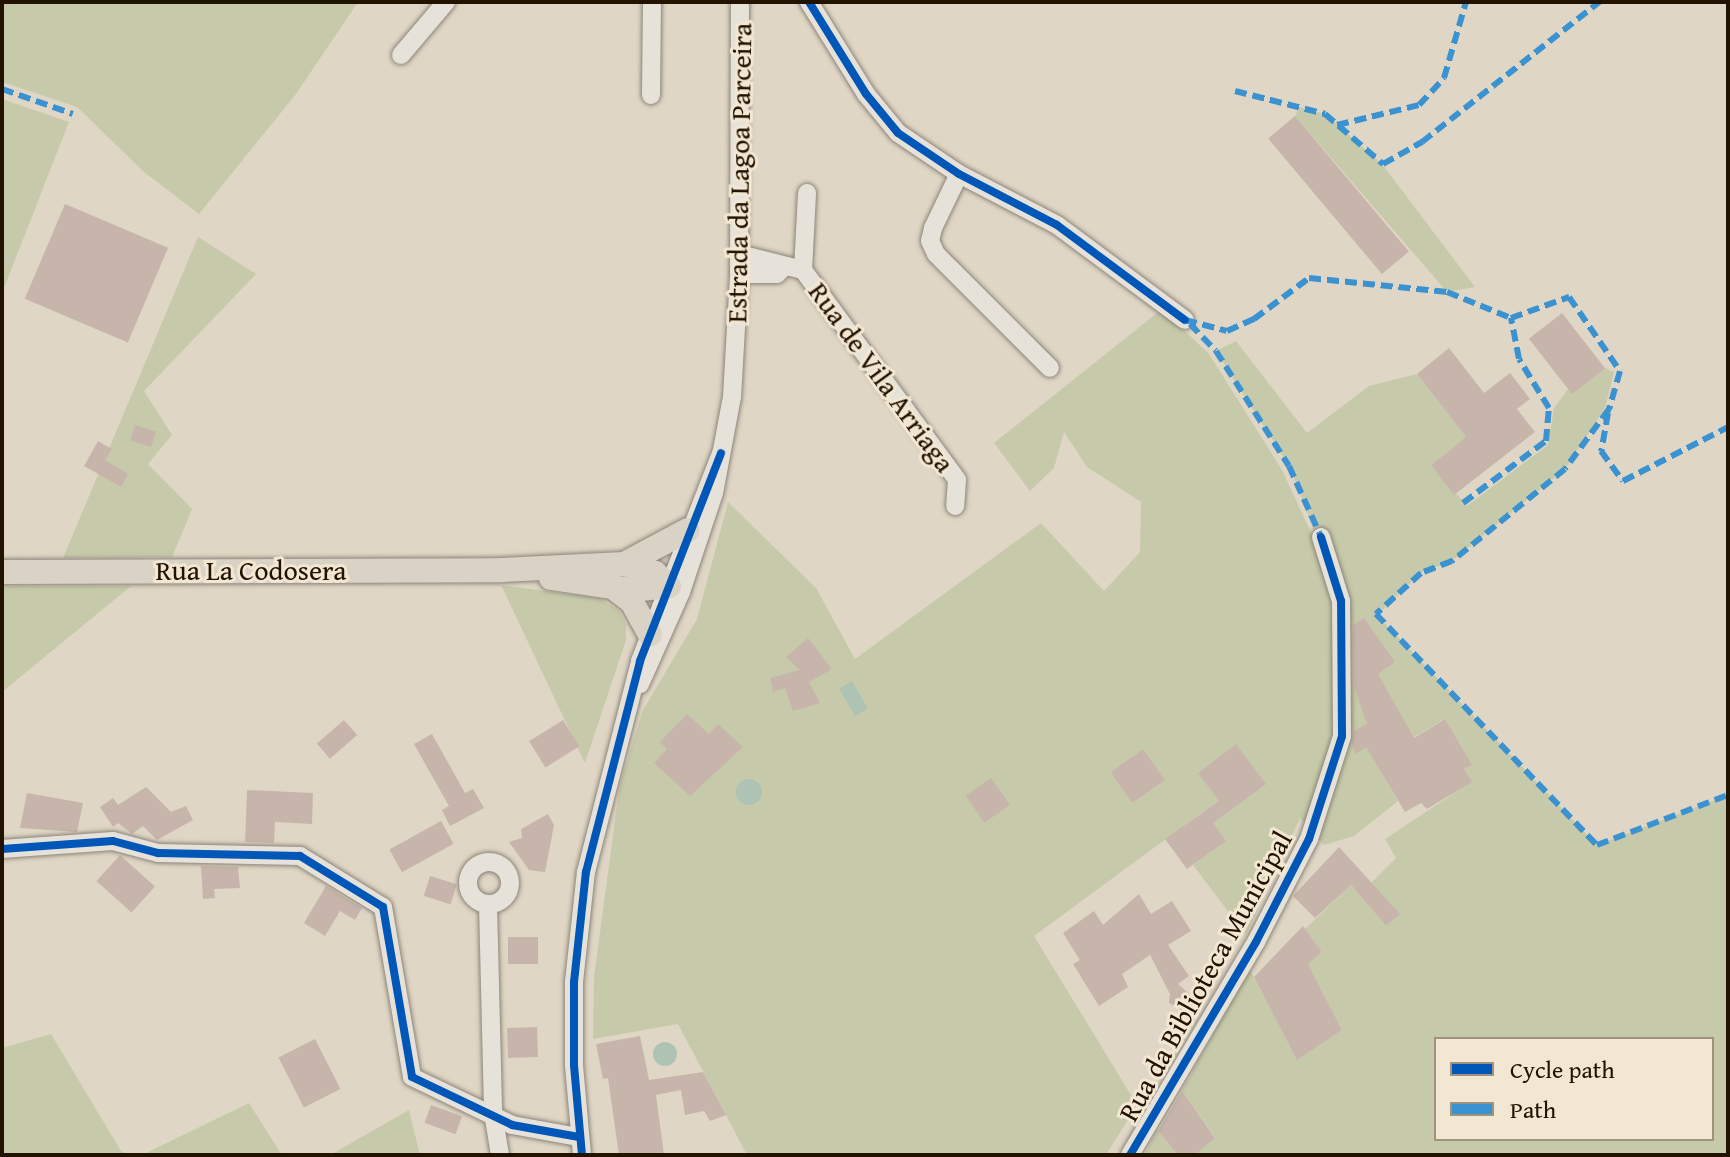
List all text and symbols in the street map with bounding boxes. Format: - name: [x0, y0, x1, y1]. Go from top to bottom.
- street label: Estrada da Lagoa Parceira: [720, 23, 758, 323]
- street label: Rua de Vila Arriaga: [802, 275, 962, 479]
- street label: Rua La Codosera: [155, 553, 347, 587]
- street label: Rua da Biblioteca Municipal: [1111, 825, 1299, 1127]
- legend: [1434, 1037, 1714, 1141]
- text: Cycle path: [1510, 1052, 1615, 1087]
- text: Path: [1510, 1092, 1556, 1127]

